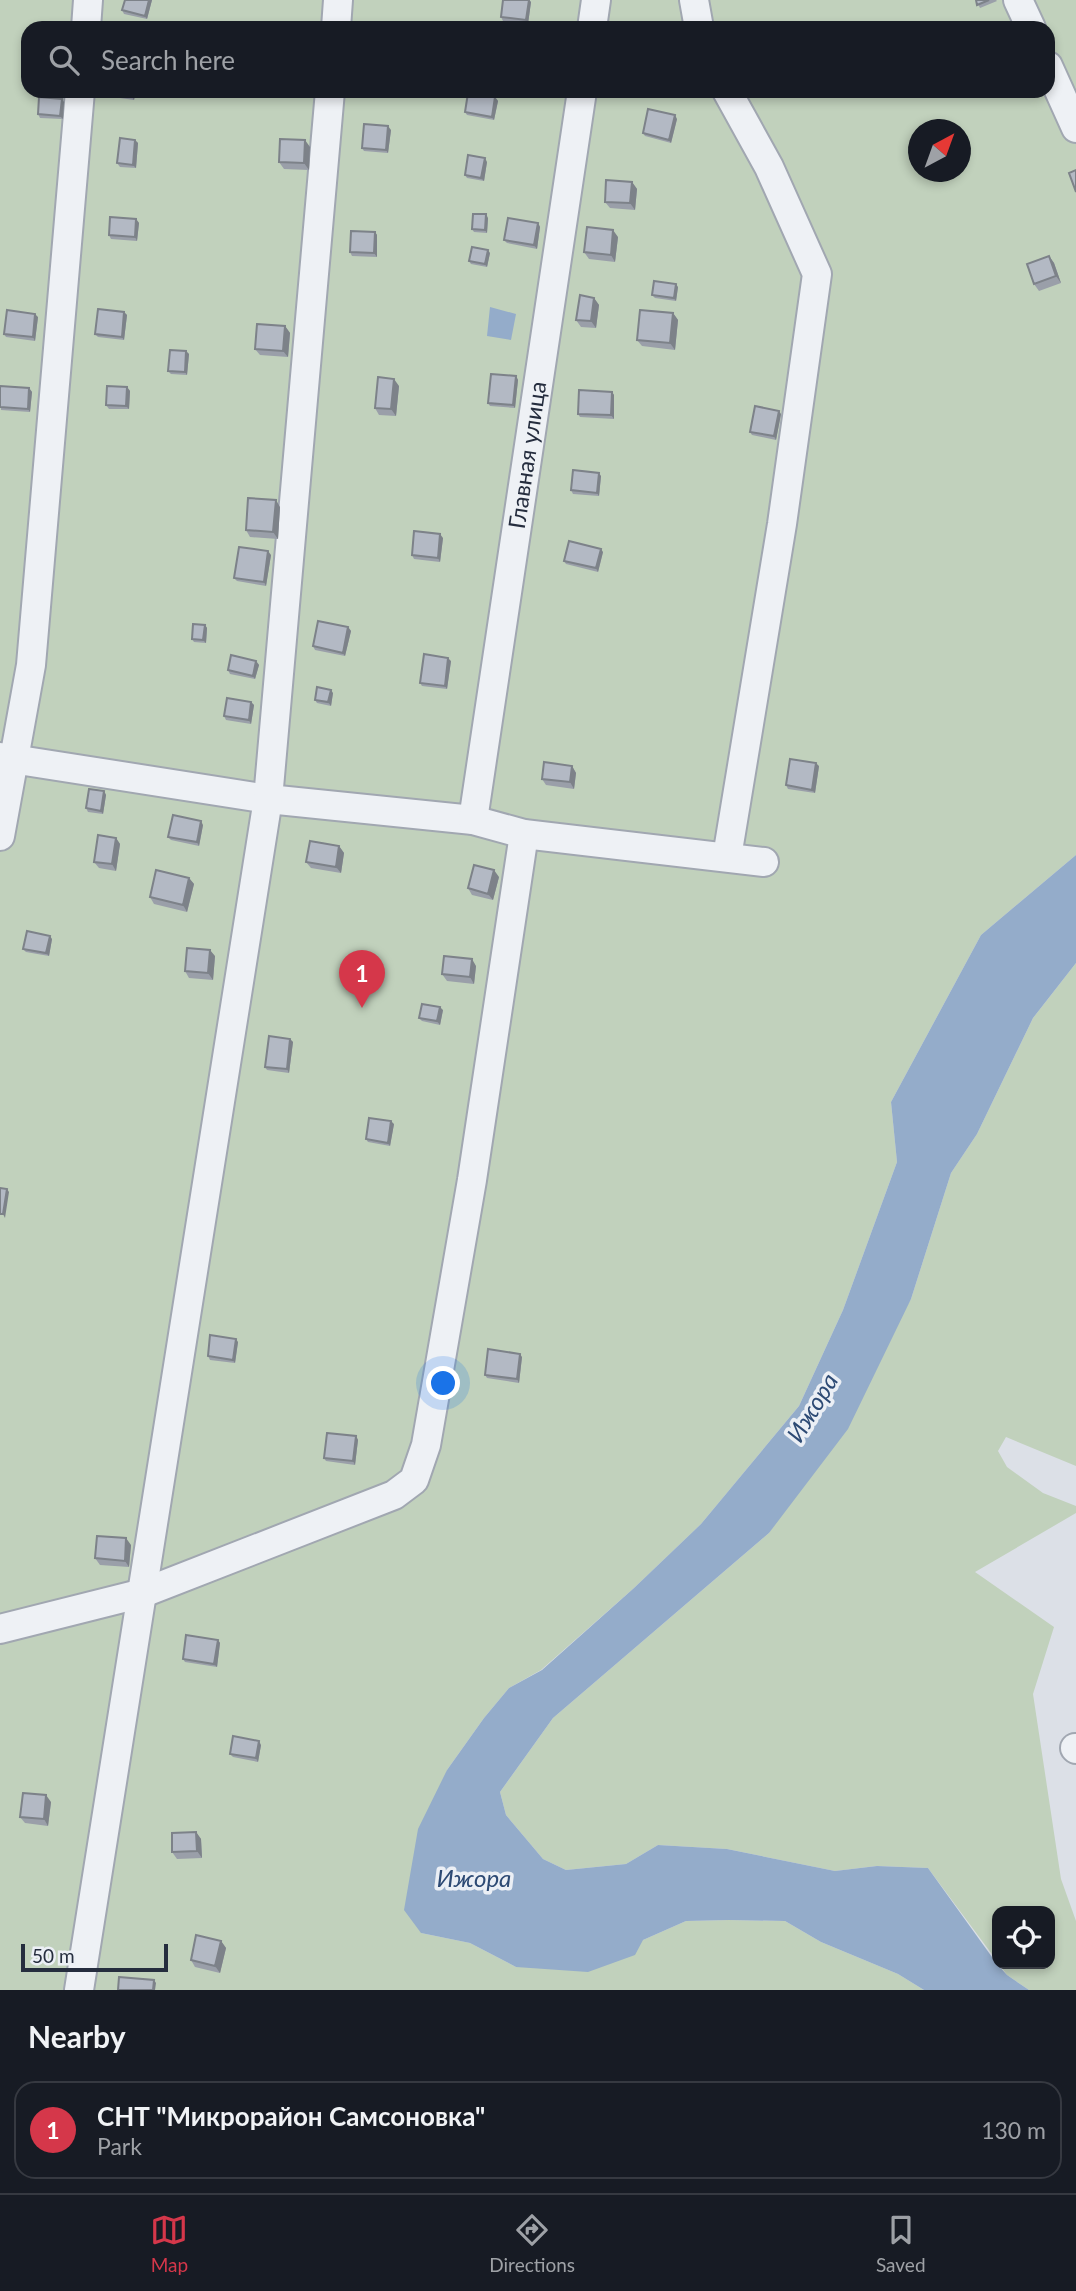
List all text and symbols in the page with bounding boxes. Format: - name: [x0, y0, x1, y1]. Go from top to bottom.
- search box: [21, 21, 1055, 98]
- icon: search: [45, 41, 83, 79]
- text: Search here: [101, 44, 235, 76]
- north arrow: [908, 119, 971, 182]
- street label: Главная улица: [502, 379, 551, 531]
- pin: 1: [339, 950, 385, 1008]
- your location: [426, 1366, 460, 1400]
- water label: Ижора: [780, 1368, 843, 1447]
- water label: Ижора: [437, 1863, 511, 1892]
- map controls: [992, 1906, 1055, 1969]
- button: locate: [992, 1906, 1055, 1969]
- scale bar: [21, 1941, 168, 1973]
- text: 50 m: [32, 1944, 75, 1967]
- text: Nearby: [28, 2018, 126, 2054]
- text: СНТ "Микрорайон Самсоновка": [97, 2100, 485, 2132]
- text: 1: [46, 2116, 60, 2144]
- text: 130 m: [981, 2116, 1046, 2144]
- text: Park: [97, 2132, 142, 2160]
- tab: Map: [150, 2211, 188, 2276]
- tab: Directions: [489, 2211, 575, 2276]
- tab: Saved: [876, 2211, 926, 2276]

